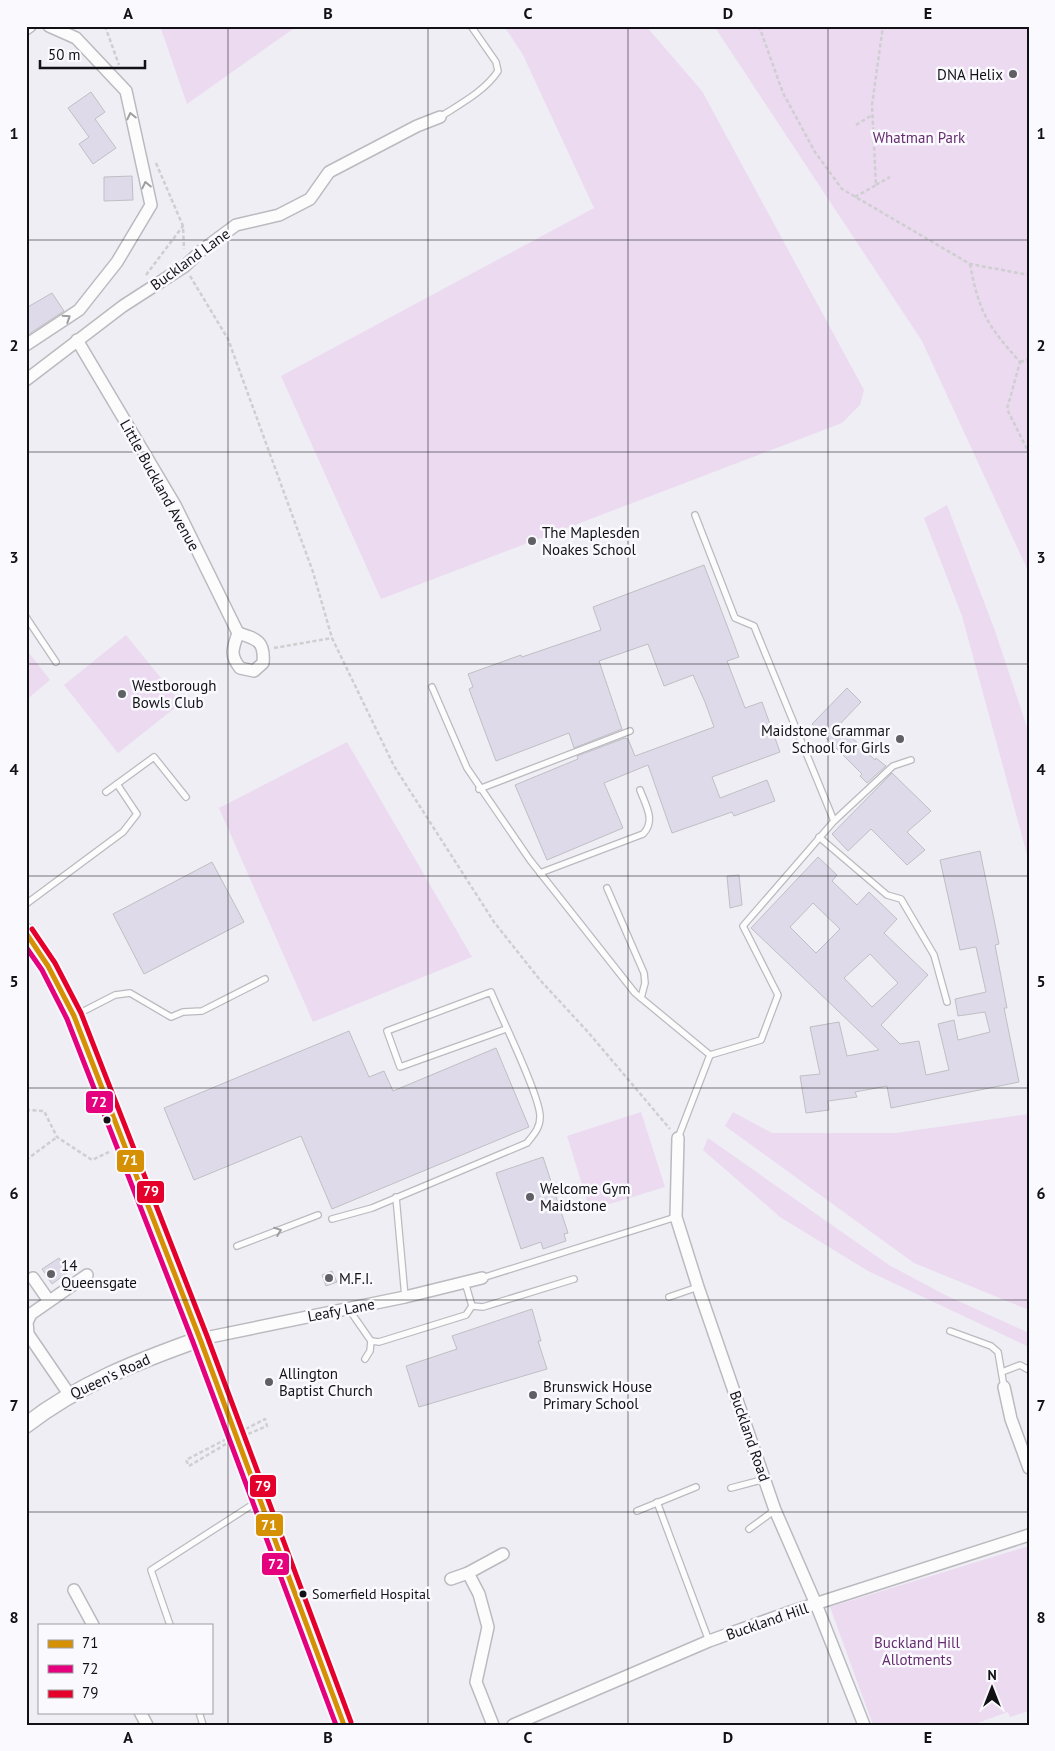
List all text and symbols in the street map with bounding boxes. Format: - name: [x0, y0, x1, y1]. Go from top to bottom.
- text: A: [123, 3, 133, 23]
- text: B: [323, 3, 333, 23]
- text: C: [524, 3, 533, 23]
- text: D: [723, 3, 733, 23]
- text: E: [924, 3, 932, 23]
- scale bar: [40, 38, 145, 70]
- text: 50 m: [48, 45, 81, 64]
- place label: DNA Helix: [937, 65, 1003, 84]
- marker: DNA Helix: [1007, 68, 1019, 80]
- one-way arrow: [126, 112, 137, 121]
- text: 1: [9, 123, 19, 143]
- text: 1: [1036, 123, 1046, 143]
- park label: Whatman Park: [873, 128, 966, 147]
- one-way arrow: [142, 181, 152, 189]
- street label: Buckland Lane: [147, 224, 233, 294]
- one-way arrow: [62, 315, 71, 325]
- text: 2: [9, 335, 19, 355]
- text: 2: [1036, 335, 1046, 355]
- street label: Little Buckland Avenue: [116, 416, 204, 554]
- place label: The Maplesden Noakes School: [542, 523, 640, 559]
- marker: The Maplesden Noakes School: [526, 535, 538, 547]
- text: 3: [9, 547, 19, 567]
- text: 3: [1036, 547, 1046, 567]
- place label: Westborough Bowls Club: [132, 676, 216, 712]
- marker: Westborough Bowls Club: [116, 688, 128, 700]
- place label: Maidstone Grammar School for Girls: [761, 721, 890, 757]
- marker: Maidstone Grammar School for Girls: [894, 733, 906, 745]
- text: 4: [9, 759, 19, 779]
- text: 4: [1036, 759, 1046, 779]
- text: 5: [9, 971, 19, 991]
- text: 5: [1036, 971, 1046, 991]
- line badge: 72: [85, 1090, 114, 1114]
- text: 72: [91, 1093, 107, 1111]
- unlabelled marker: [102, 1115, 112, 1125]
- line badge: 71: [116, 1149, 145, 1173]
- text: 71: [122, 1151, 138, 1169]
- place label: Welcome Gym Maidstone: [540, 1179, 630, 1215]
- line badge: 79: [136, 1180, 165, 1204]
- text: 79: [143, 1182, 159, 1200]
- text: 6: [9, 1183, 19, 1203]
- text: 6: [1036, 1183, 1046, 1203]
- marker: Welcome Gym Maidstone: [524, 1191, 536, 1203]
- one-way arrow: [273, 1226, 282, 1237]
- place label: 14 Queensgate: [61, 1256, 137, 1292]
- marker: 14 Queensgate: [45, 1268, 57, 1280]
- place label: M.F.I.: [339, 1269, 373, 1288]
- marker: M.F.I.: [323, 1272, 335, 1284]
- street label: Leafy Lane: [306, 1294, 376, 1326]
- street label: Queen's Road: [67, 1349, 153, 1403]
- place label: Allington Baptist Church: [279, 1364, 373, 1400]
- marker: Allington Baptist Church: [263, 1376, 275, 1388]
- place label: Brunswick House Primary School: [543, 1377, 652, 1413]
- street label: Buckland Road: [726, 1388, 774, 1484]
- marker: Brunswick House Primary School: [527, 1389, 539, 1401]
- text: 7: [9, 1395, 19, 1415]
- text: 7: [1036, 1395, 1046, 1415]
- line badge: 79: [249, 1474, 277, 1498]
- text: 79: [255, 1477, 271, 1495]
- line badge: 71: [255, 1513, 284, 1537]
- text: 71: [261, 1516, 277, 1534]
- line badge: 72: [261, 1552, 290, 1576]
- text: 72: [268, 1555, 284, 1573]
- place label: Somerfield Hospital: [312, 1585, 430, 1603]
- marker: Somerfield Hospital: [298, 1589, 308, 1599]
- street label: Buckland Hill: [723, 1598, 811, 1644]
- text: 8: [9, 1607, 19, 1627]
- text: 8: [1036, 1607, 1046, 1627]
- legend: [38, 1624, 212, 1714]
- text: 71: [82, 1633, 98, 1652]
- park label: Buckland Hill Allotments: [874, 1633, 960, 1669]
- text: 72: [82, 1659, 98, 1678]
- north arrow: [968, 1664, 1018, 1714]
- text: N: [987, 1666, 997, 1684]
- text: 79: [82, 1683, 98, 1702]
- text: A: [123, 1727, 133, 1747]
- text: B: [323, 1727, 333, 1747]
- text: C: [524, 1727, 533, 1747]
- text: D: [723, 1727, 733, 1747]
- text: E: [924, 1727, 932, 1747]

